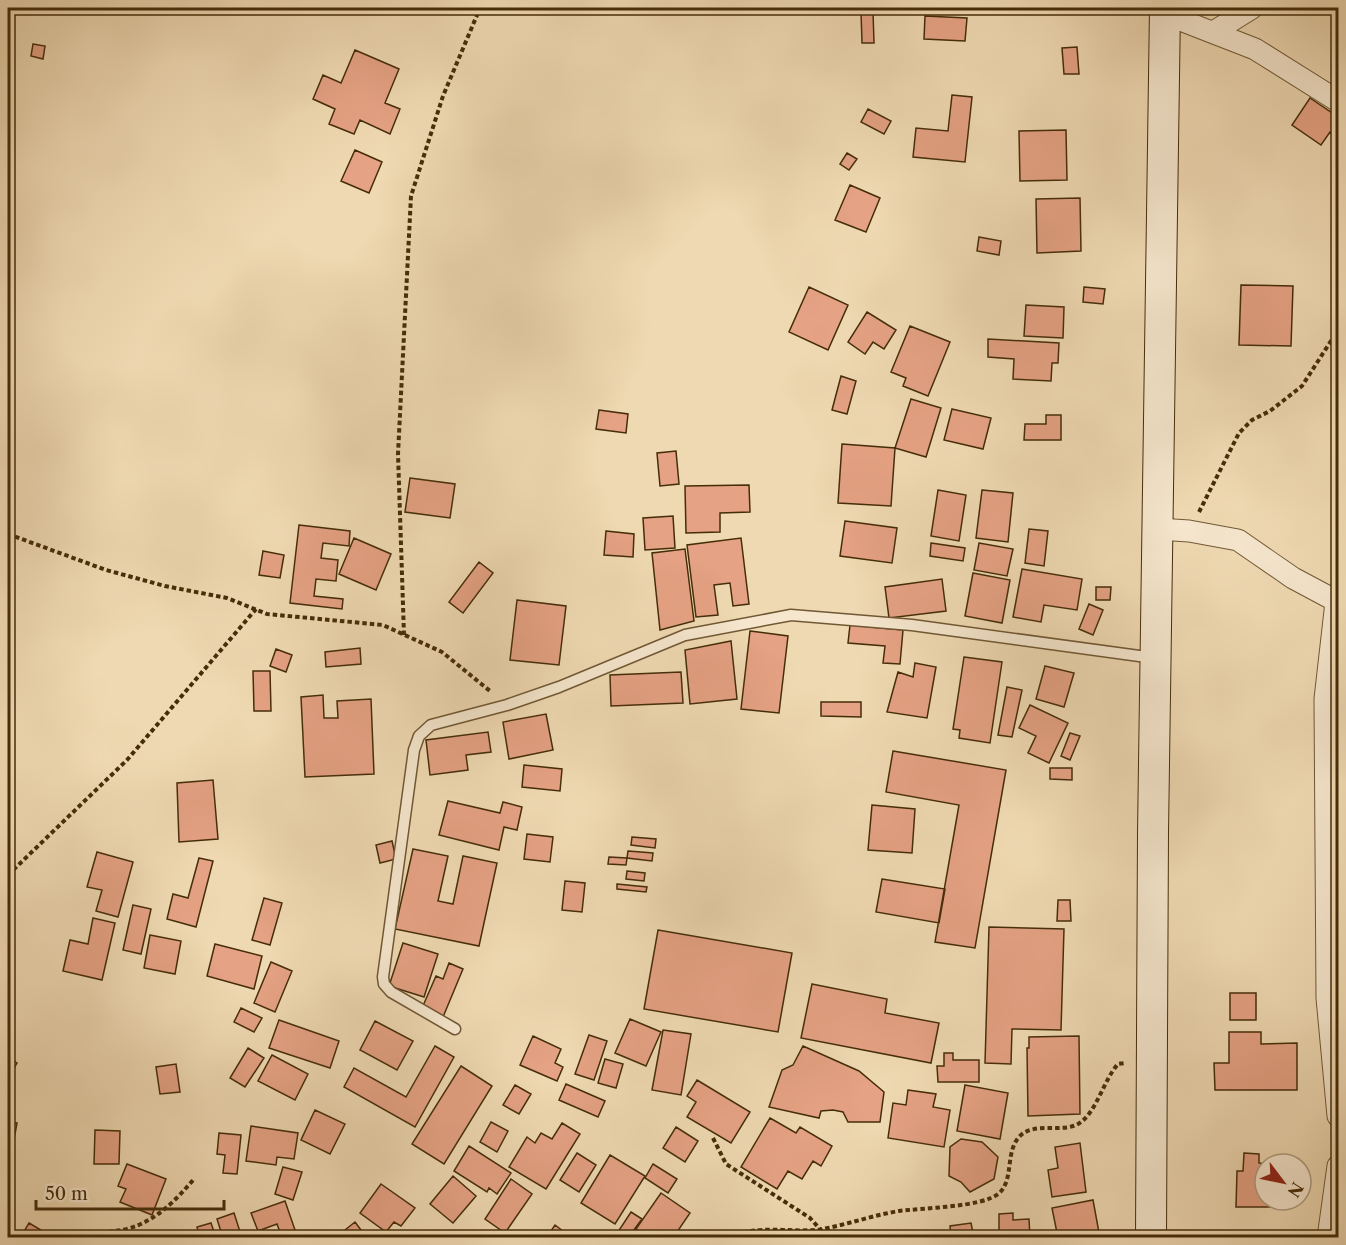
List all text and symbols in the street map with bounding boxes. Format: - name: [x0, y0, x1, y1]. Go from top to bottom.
- north arrow: [1253, 1152, 1313, 1212]
- scale bar: [36, 1173, 224, 1211]
- text: N: [1284, 1179, 1308, 1201]
- text: 50 m: [45, 1183, 88, 1205]

